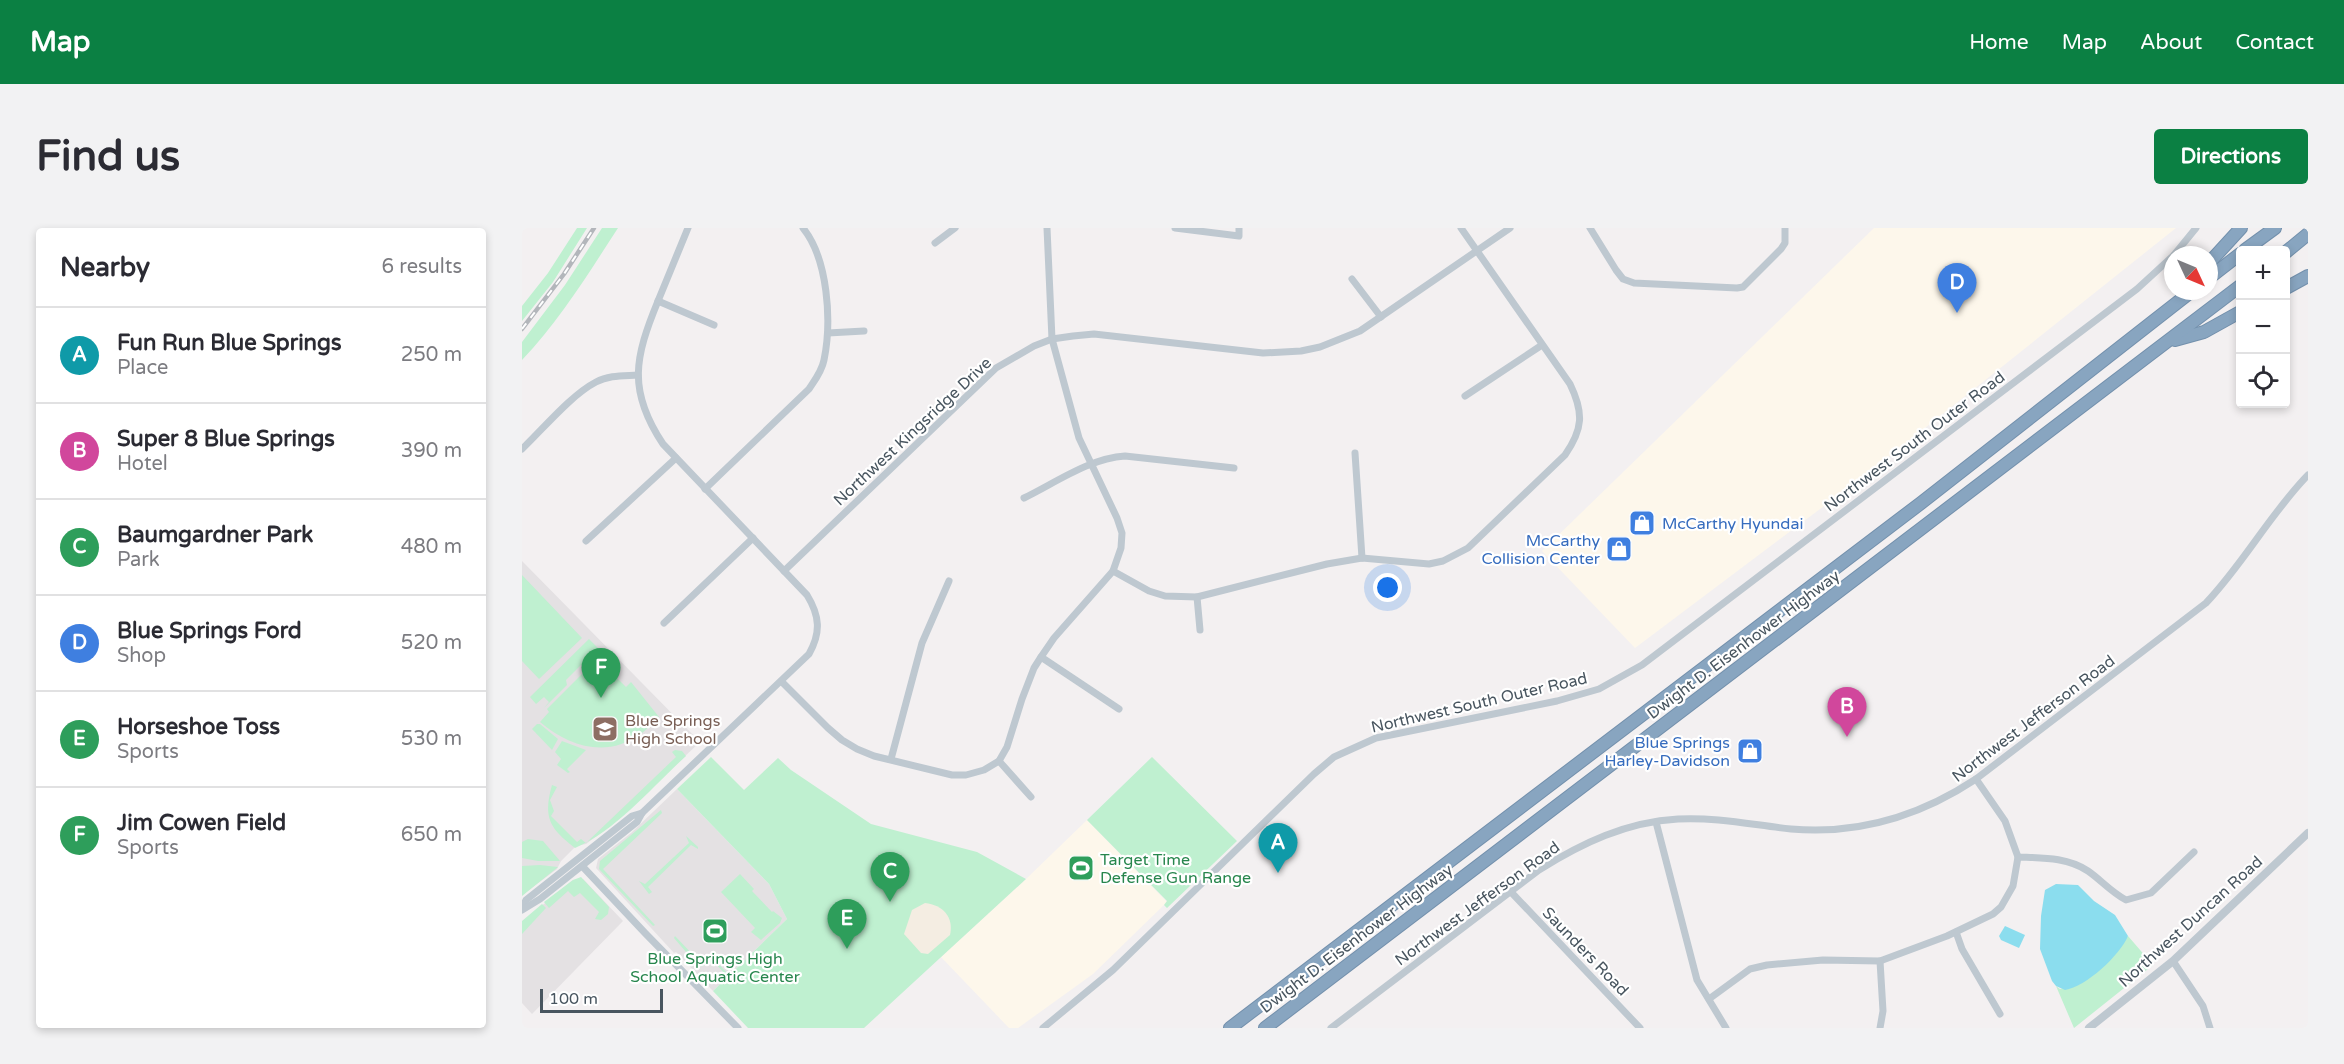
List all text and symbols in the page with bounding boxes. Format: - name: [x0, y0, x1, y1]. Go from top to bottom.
- text: Map: [30, 25, 90, 59]
- text: Home: [1969, 30, 2029, 55]
- text: Map: [2062, 30, 2107, 55]
- text: About: [2140, 30, 2202, 55]
- text: Contact: [2235, 30, 2314, 55]
- button: Directions: [2154, 129, 2308, 184]
- text: Find us: [36, 131, 180, 182]
- north arrow: [2164, 246, 2218, 300]
- map controls: [2236, 246, 2290, 408]
- button: +: [2236, 246, 2290, 300]
- text: Nearby: [60, 252, 150, 283]
- text: 6 results: [382, 255, 462, 279]
- pin: D: [1938, 264, 1976, 313]
- button: −: [2236, 300, 2290, 354]
- text: Fun Run Blue Springs: [117, 330, 341, 356]
- text: A: [72, 343, 87, 367]
- text: 250 m: [401, 343, 462, 367]
- street label: Northwest Kingsridge Drive: [829, 353, 996, 510]
- button: locate: [2236, 354, 2290, 408]
- text: Place: [117, 356, 168, 380]
- street label: Northwest South Outer Road: [1820, 367, 2009, 516]
- text: Super 8 Blue Springs: [117, 426, 335, 452]
- text: B: [73, 439, 86, 463]
- text: 390 m: [401, 439, 462, 463]
- text: Hotel: [117, 452, 168, 476]
- shop icon: McCarthy Hyundai: [1627, 508, 1657, 538]
- place label: McCarthy Hyundai: [1662, 514, 1803, 534]
- text: Baumgardner Park: [117, 522, 313, 548]
- place label: McCarthy Collision Center: [1482, 531, 1601, 569]
- shop icon: McCarthy Collision Center: [1604, 534, 1634, 564]
- text: C: [73, 535, 86, 559]
- text: 480 m: [401, 535, 462, 559]
- text: Park: [117, 548, 160, 572]
- street label: Dwight D. Eisenhower Highway: [1643, 566, 1844, 724]
- your location: [1373, 573, 1402, 602]
- text: Blue Springs Ford: [117, 618, 302, 644]
- text: D: [72, 631, 87, 655]
- text: 520 m: [401, 631, 462, 655]
- text: Shop: [117, 644, 166, 668]
- pin: F: [582, 648, 620, 698]
- street label: Northwest Jefferson Road: [1948, 651, 2119, 787]
- street label: Northwest South Outer Road: [1369, 668, 1589, 738]
- pin: B: [1828, 688, 1866, 737]
- place label: Blue Springs High School: [625, 711, 720, 749]
- text: Horseshoe Toss: [117, 714, 280, 740]
- school or university icon: Blue Springs High School: [590, 714, 620, 744]
- text: E: [73, 727, 86, 751]
- text: 530 m: [401, 727, 462, 751]
- place label: Blue Springs Harley-Davidson: [1604, 733, 1730, 771]
- shop icon: Blue Springs Harley-Davidson: [1735, 736, 1765, 766]
- text: Sports: [117, 740, 179, 764]
- text: Jim Cowen Field: [117, 810, 286, 836]
- text: F: [73, 823, 86, 847]
- text: 650 m: [401, 823, 462, 847]
- pin: A: [1258, 824, 1298, 873]
- text: Sports: [117, 836, 179, 860]
- street label: Northwest Jefferson Road: [1391, 837, 1564, 970]
- place label: Target Time Defense Gun Range: [1100, 850, 1251, 888]
- pin: C: [870, 852, 910, 902]
- street label: Northwest Duncan Road: [2115, 852, 2267, 992]
- sports icon: Target Time Defense Gun Range: [1066, 853, 1096, 883]
- street label: Dwight D. Eisenhower Highway: [1256, 860, 1457, 1018]
- pin: E: [828, 900, 866, 949]
- street label: Saunders Road: [1538, 903, 1633, 1000]
- sports icon: Blue Springs High School Aquatic Center: [700, 916, 730, 946]
- place label: Blue Springs High School Aquatic Center: [630, 949, 801, 987]
- scale bar: [540, 986, 663, 1014]
- text: 100 m: [549, 989, 598, 1009]

